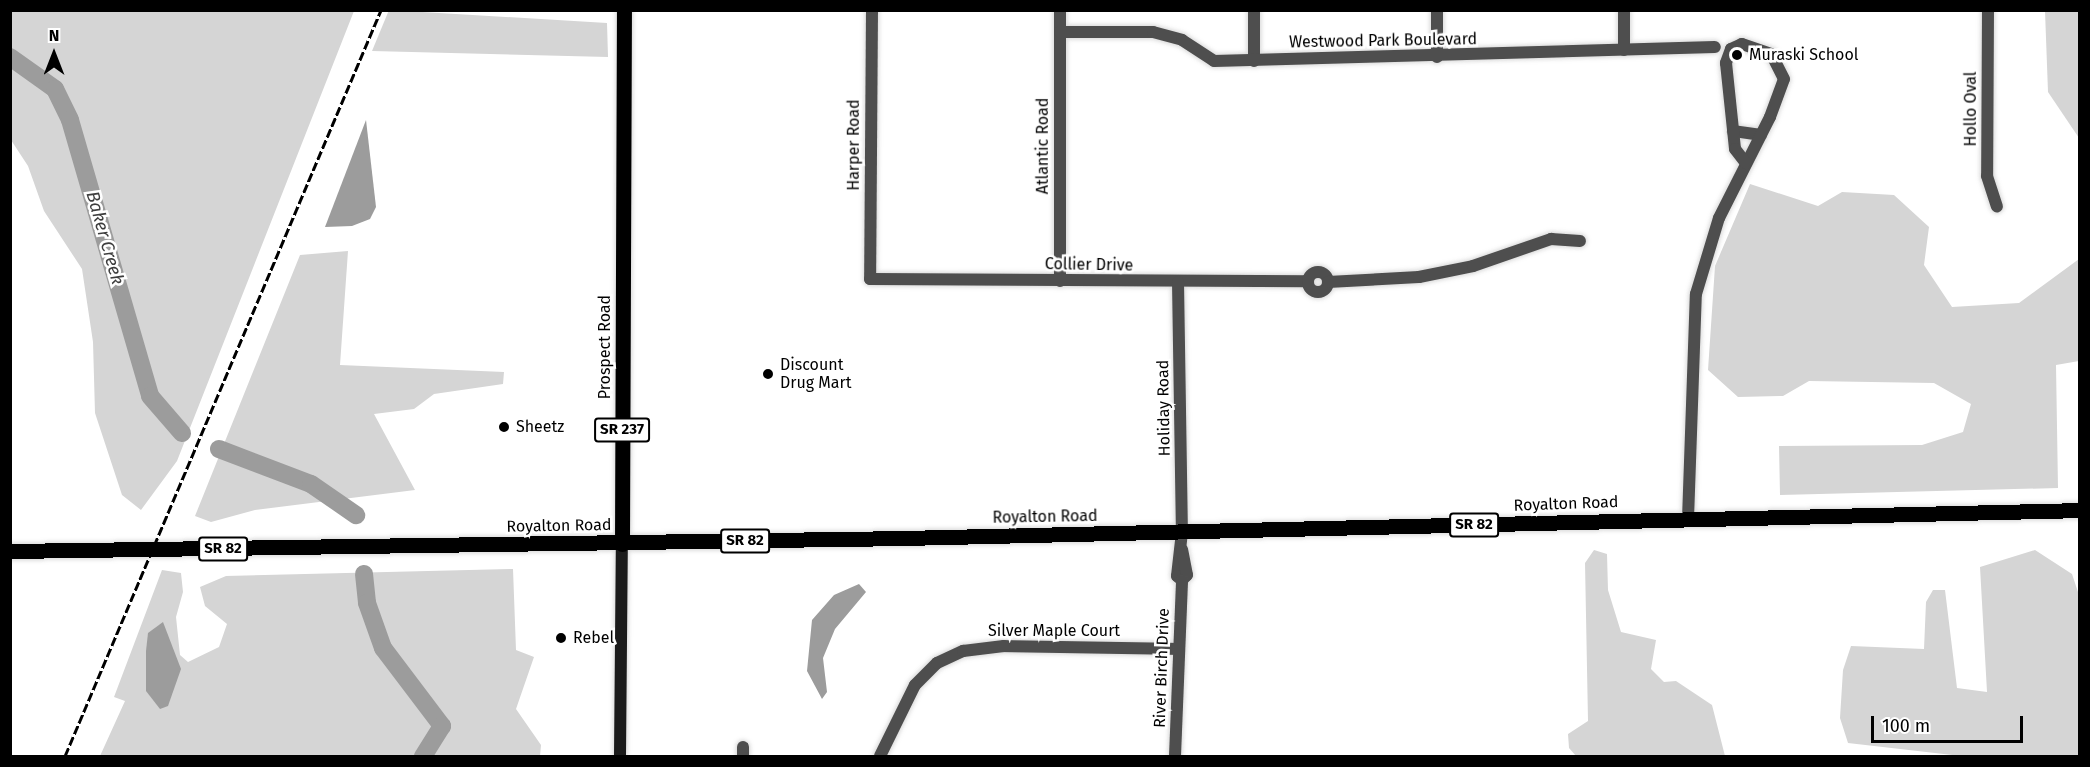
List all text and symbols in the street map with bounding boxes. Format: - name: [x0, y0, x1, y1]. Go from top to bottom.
- north arrow: [24, 24, 84, 84]
- text: N: [49, 26, 59, 45]
- street label: Westwood Park Boulevard: [1289, 30, 1477, 52]
- place label: Muraski School: [1749, 45, 1858, 65]
- marker: Muraski School: [1730, 48, 1744, 62]
- street label: Hollo Oval: [1961, 71, 1981, 147]
- street label: Atlantic Road: [1033, 98, 1053, 194]
- street label: Harper Road: [844, 99, 864, 191]
- water label: Baker Creek: [81, 189, 129, 287]
- street label: Collier Drive: [1045, 255, 1133, 275]
- street label: Prospect Road: [595, 295, 615, 399]
- place label: Discount Drug Mart: [780, 355, 851, 393]
- street label: Holiday Road: [1154, 360, 1174, 456]
- marker: Discount Drug Mart: [761, 367, 775, 381]
- place label: Sheetz: [516, 417, 564, 437]
- road number: SR 237: [594, 418, 650, 442]
- marker: Sheetz: [497, 420, 511, 434]
- street label: Royalton Road: [1513, 493, 1619, 515]
- street label: Royalton Road: [992, 506, 1098, 528]
- road number: SR 82: [1448, 513, 1500, 537]
- street label: Royalton Road: [506, 515, 612, 537]
- road number: SR 82: [720, 529, 771, 553]
- road number: SR 82: [198, 537, 248, 561]
- street label: River Birch Drive: [1150, 608, 1174, 728]
- street label: Silver Maple Court: [988, 621, 1120, 641]
- place label: Rebel: [573, 628, 614, 648]
- marker: Rebel: [554, 631, 568, 645]
- scale bar: [1874, 704, 2026, 742]
- text: 100 m: [1882, 715, 1930, 737]

